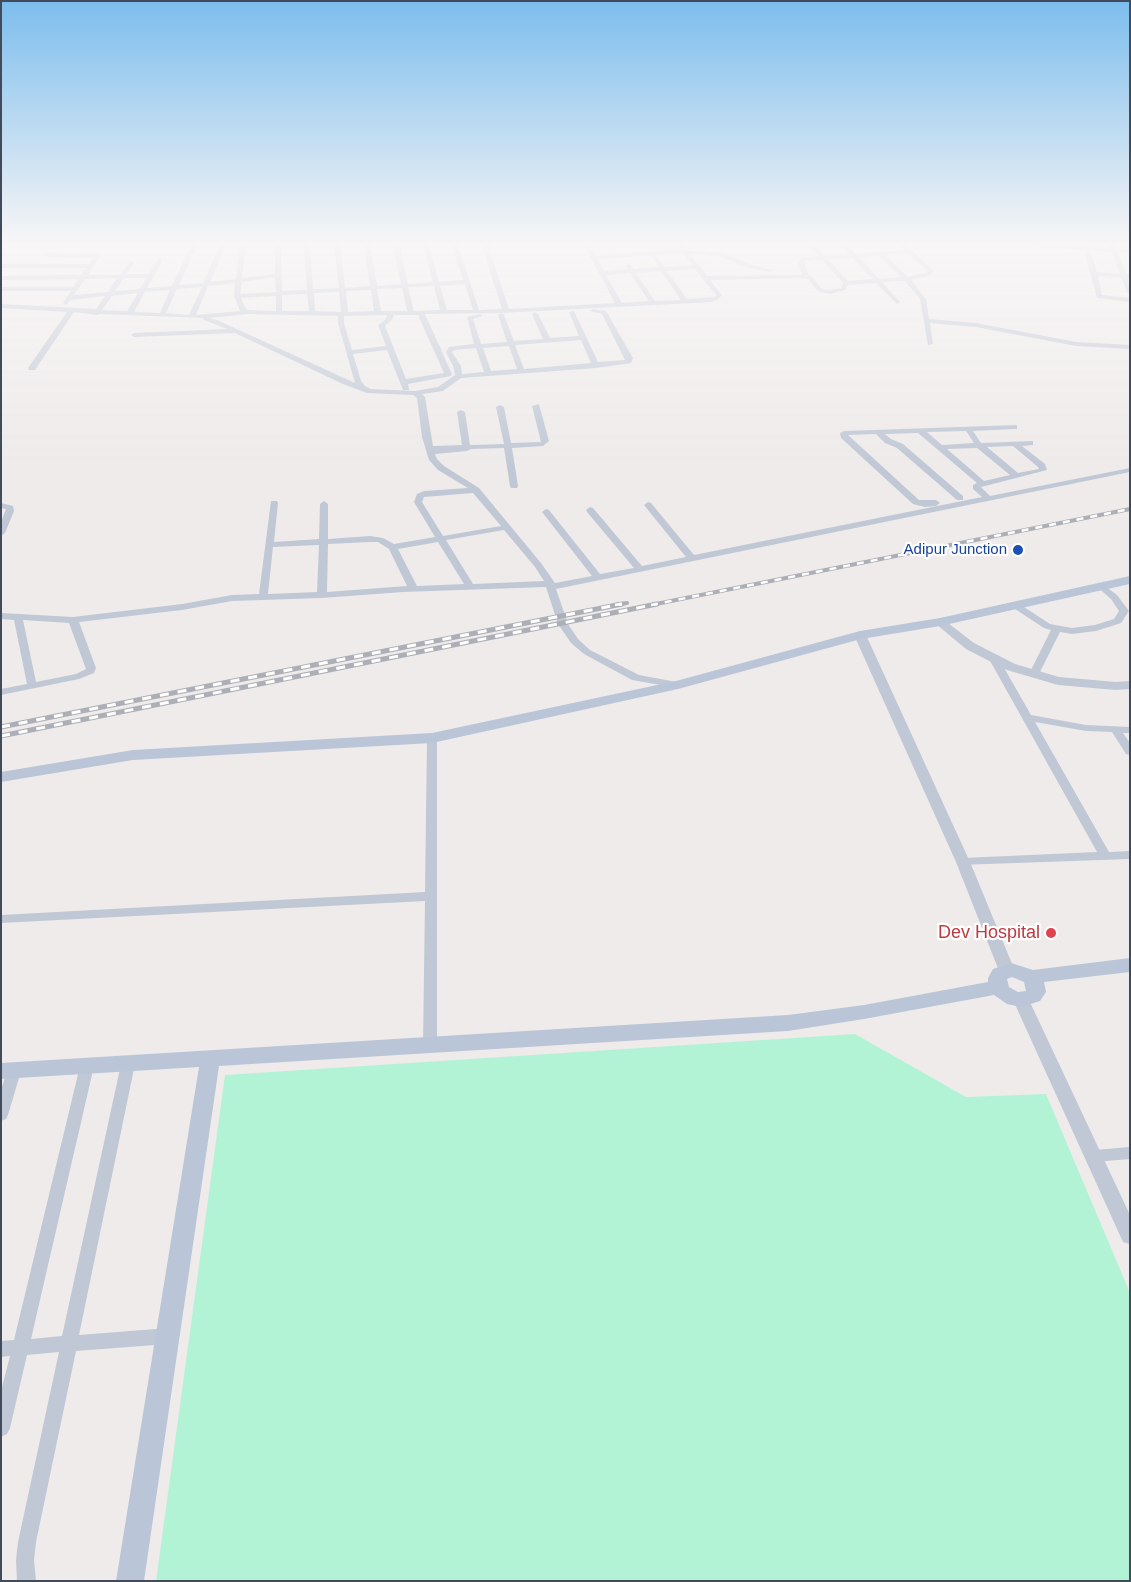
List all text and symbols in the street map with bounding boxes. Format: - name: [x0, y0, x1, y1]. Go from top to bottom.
- place label: Adipur Junction: [904, 541, 1007, 559]
- marker: Adipur Junction: [1011, 543, 1025, 557]
- place label: Dev Hospital: [938, 922, 1040, 944]
- marker: Dev Hospital: [1044, 926, 1058, 940]

